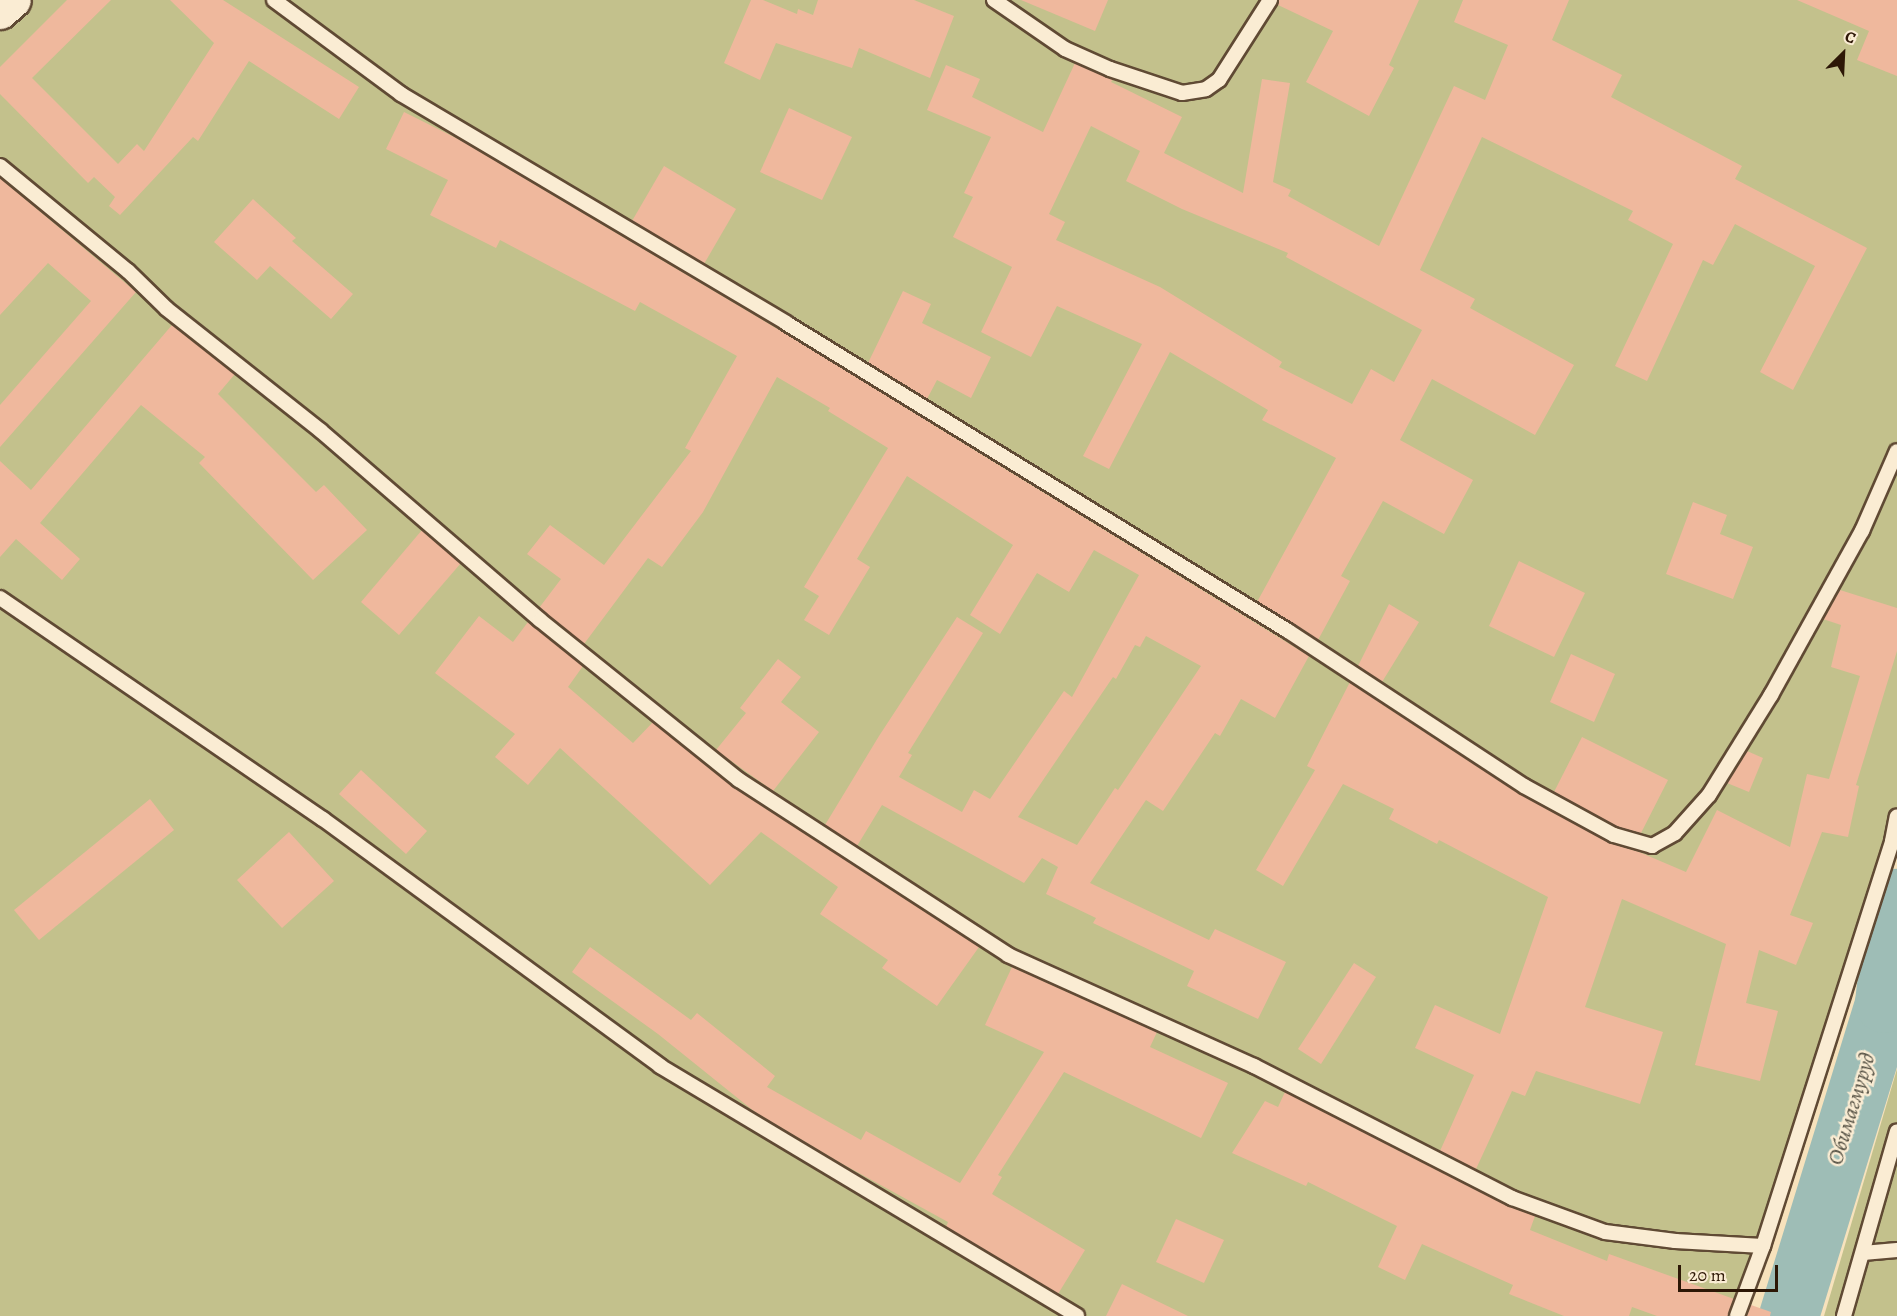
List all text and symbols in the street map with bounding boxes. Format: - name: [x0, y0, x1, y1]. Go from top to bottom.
- north arrow: [1813, 24, 1873, 84]
- text: С: [1841, 25, 1859, 50]
- water label: Обимагмуруд: [1822, 1050, 1882, 1168]
- scale bar: [1681, 1253, 1782, 1291]
- text: 20 m: [1689, 1263, 1726, 1287]

